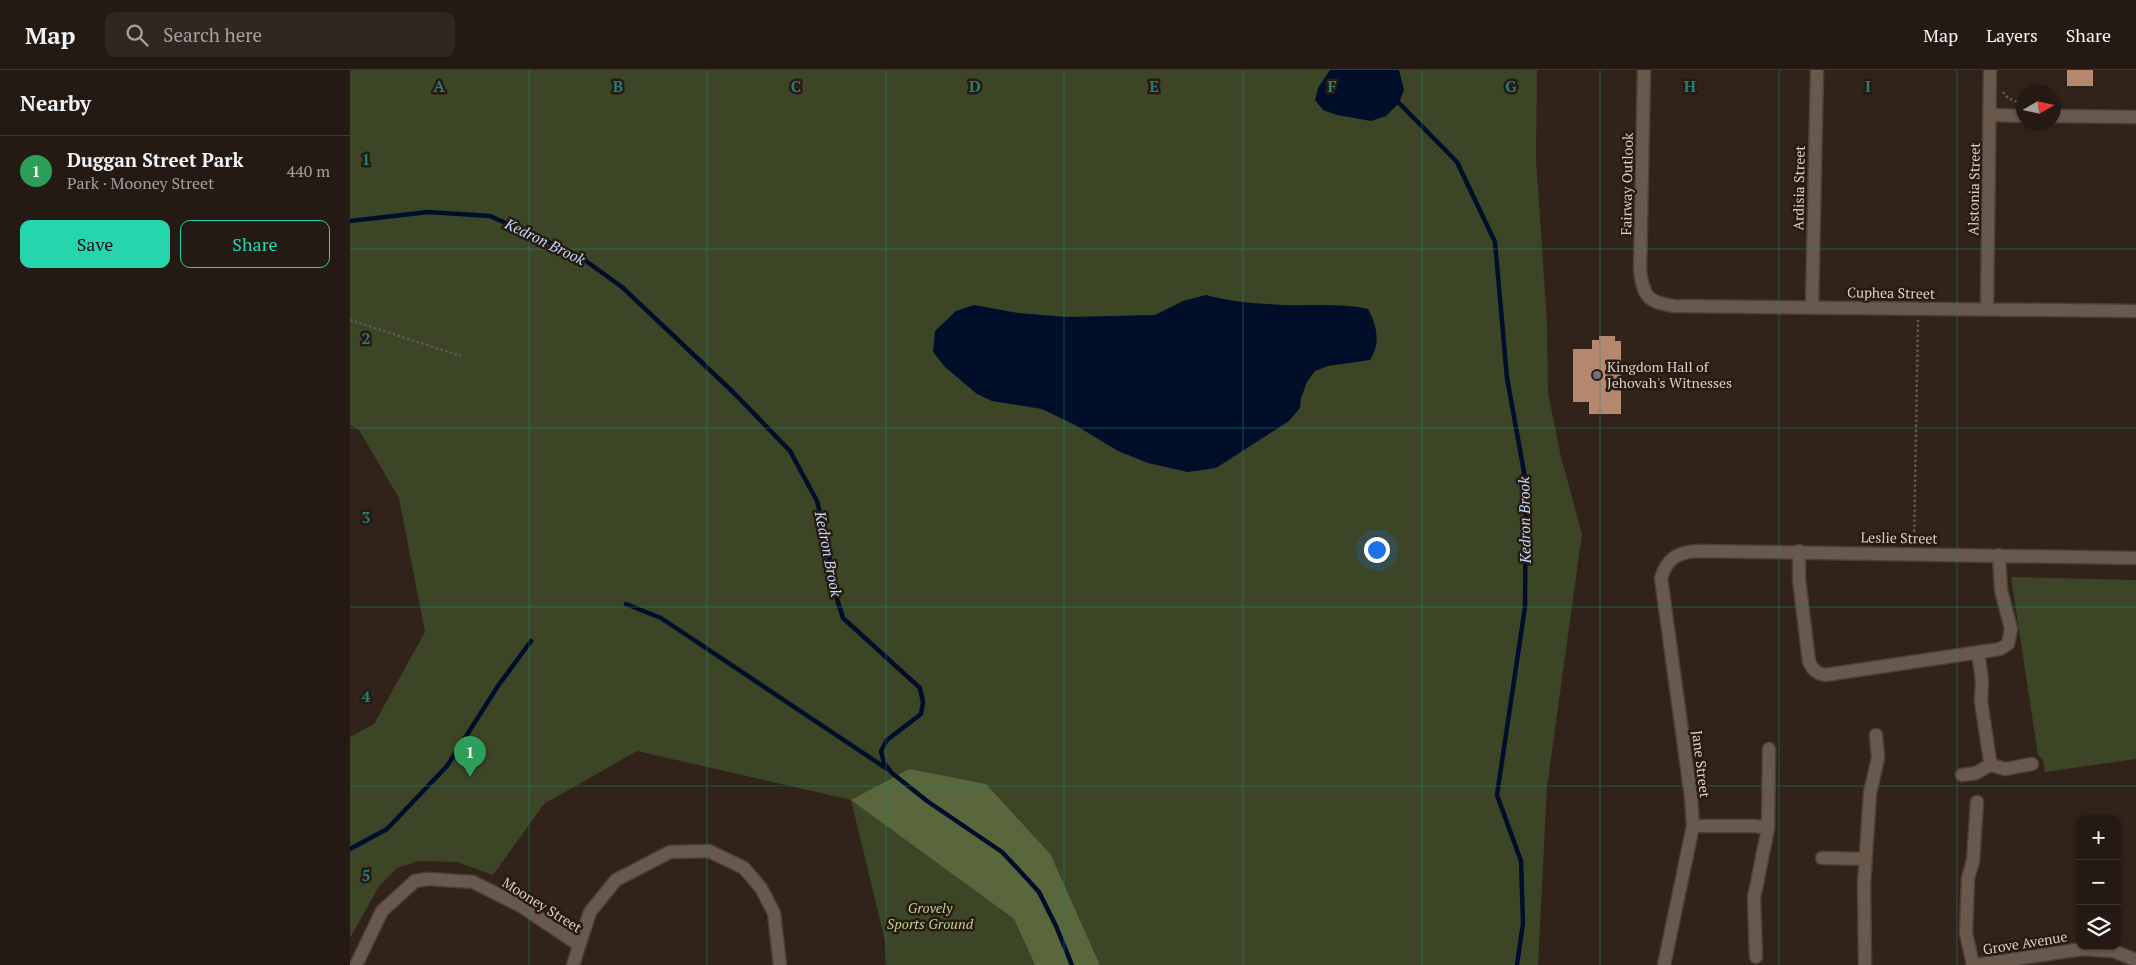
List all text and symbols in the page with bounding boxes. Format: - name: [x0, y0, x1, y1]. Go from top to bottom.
- search box: [105, 12, 455, 57]
- text: Map: [25, 19, 75, 51]
- icon: search: [123, 21, 151, 49]
- text: Search here: [163, 22, 262, 47]
- text: Map: [1923, 23, 1958, 47]
- text: Layers: [1986, 23, 2038, 47]
- text: Share: [2066, 23, 2111, 47]
- text: A: [433, 75, 445, 97]
- text: B: [613, 75, 623, 97]
- text: C: [791, 75, 801, 97]
- text: D: [969, 75, 981, 97]
- text: E: [1149, 75, 1159, 97]
- text: F: [1327, 75, 1337, 97]
- text: G: [1505, 75, 1517, 97]
- text: H: [1684, 75, 1696, 97]
- text: I: [1865, 75, 1871, 97]
- north arrow: [2016, 85, 2061, 130]
- text: Nearby: [20, 89, 91, 117]
- street label: Fairway Outlook: [1616, 132, 1637, 235]
- street label: Alstonia Street: [1963, 141, 1984, 236]
- street label: Ardisia Street: [1788, 145, 1809, 231]
- text: Duggan Street Park: [67, 147, 244, 172]
- text: 1: [361, 148, 371, 170]
- text: 1: [31, 160, 41, 182]
- text: 440 m: [287, 160, 330, 182]
- text: Park · Mooney Street: [67, 172, 214, 194]
- water label: Kedron Brook: [501, 213, 590, 269]
- button: Save: [20, 220, 170, 268]
- button: Share: [180, 220, 330, 268]
- street label: Cuphea Street: [1847, 282, 1936, 303]
- text: 2: [361, 327, 371, 349]
- place label: Kingdom Hall of Jehovah's Witnesses: [1607, 357, 1732, 392]
- marker: Kingdom Hall of Jehovah's Witnesses: [1591, 369, 1603, 381]
- water label: Kedron Brook: [1513, 476, 1535, 565]
- text: 3: [361, 506, 371, 528]
- water label: Kedron Brook: [811, 508, 847, 599]
- street label: Leslie Street: [1860, 527, 1938, 548]
- your location: [1364, 537, 1390, 563]
- text: 4: [361, 685, 371, 707]
- street label: Jane Street: [1688, 729, 1715, 800]
- pin: 1: [454, 736, 486, 777]
- map controls: [2076, 815, 2121, 950]
- button: +: [2076, 815, 2121, 860]
- button: −: [2076, 860, 2121, 905]
- text: 5: [361, 864, 371, 886]
- street label: Mooney Street: [499, 873, 586, 937]
- park label: Grovely Sports Ground: [887, 898, 974, 933]
- button: layers: [2076, 905, 2121, 950]
- street label: Grove Avenue: [1981, 926, 2069, 959]

